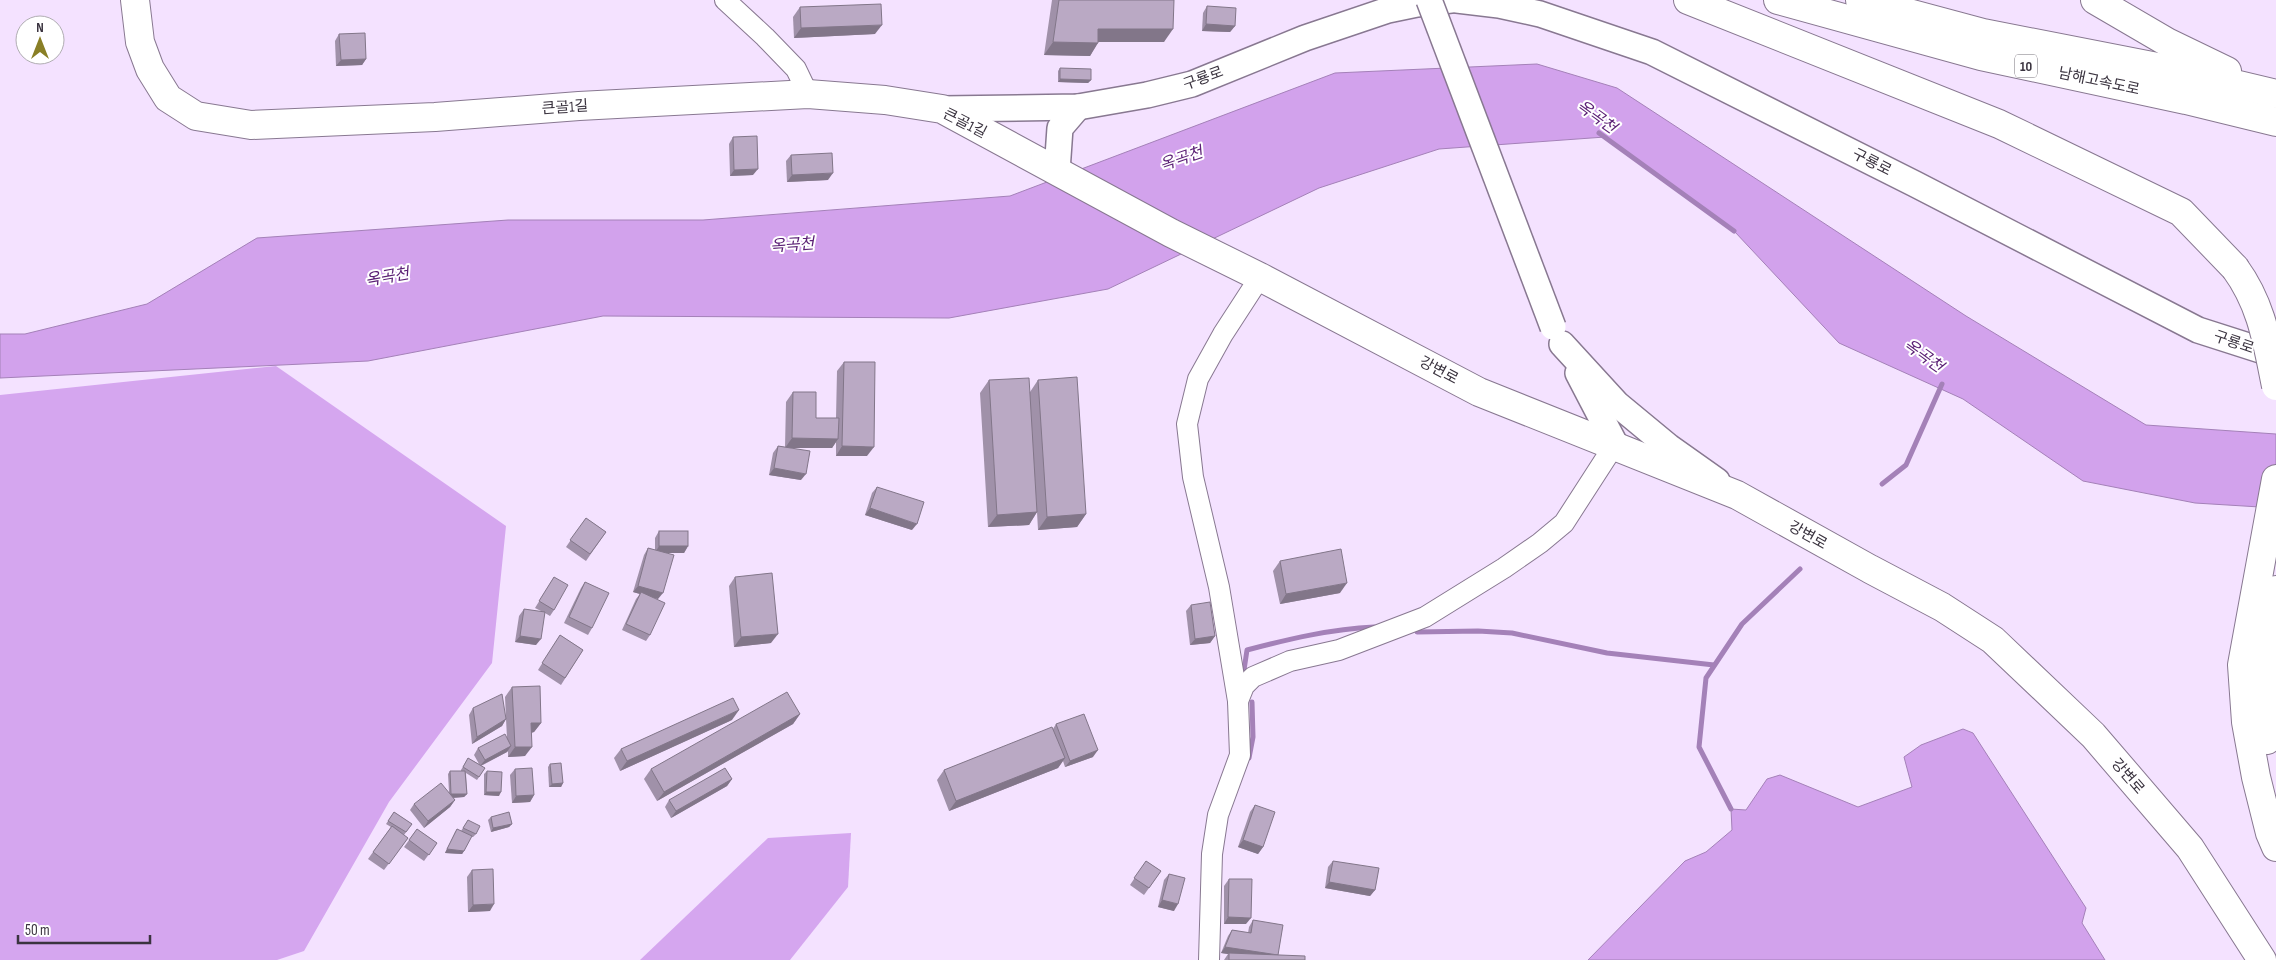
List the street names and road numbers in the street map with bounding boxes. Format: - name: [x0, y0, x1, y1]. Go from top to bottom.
- road number: 10: [2015, 54, 2037, 78]
- street label: 구룡로: [1180, 62, 1226, 94]
- street label: 남해고속도로: [2056, 64, 2141, 99]
- street label: 큰골1길: [541, 96, 589, 119]
- street label: 큰골1길: [940, 104, 990, 143]
- street label: 구룡로: [1849, 145, 1895, 180]
- street label: 구룡로: [2211, 327, 2257, 358]
- street label: 강변로: [1416, 352, 1462, 389]
- street label: 강변로: [1785, 517, 1830, 554]
- street label: 강변로: [2107, 754, 2148, 798]

